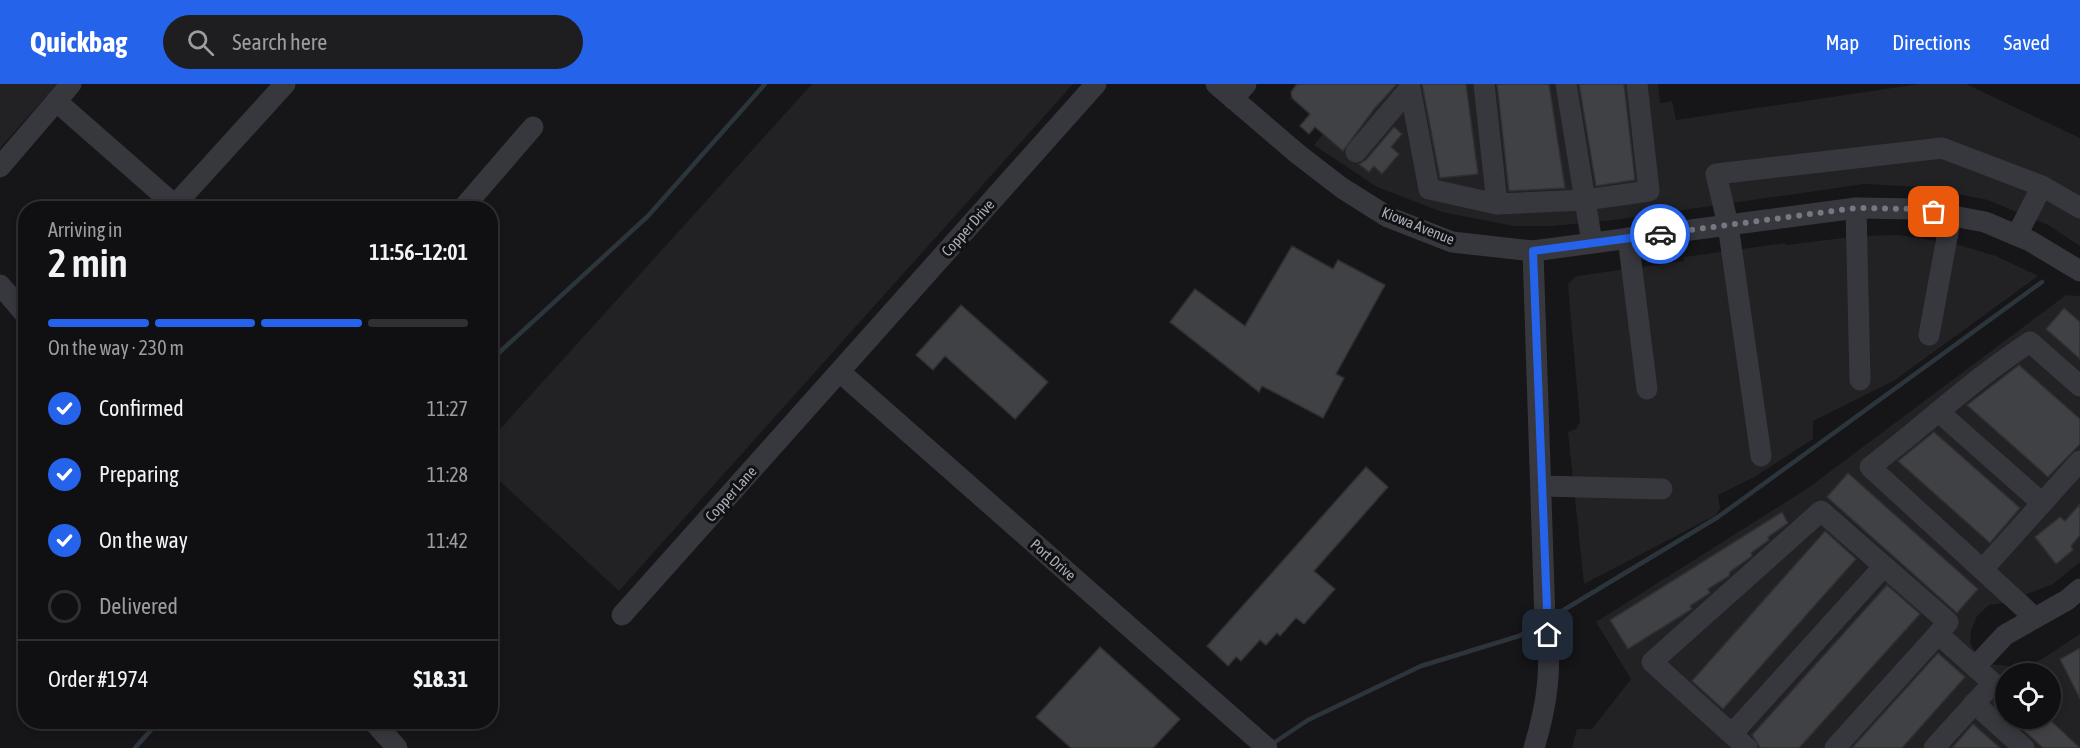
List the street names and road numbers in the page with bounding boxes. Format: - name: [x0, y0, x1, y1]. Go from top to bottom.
- street label: Copper Drive: [938, 196, 998, 260]
- street label: Kiowa Avenue: [1379, 203, 1457, 248]
- street label: Copper Lane: [701, 463, 760, 525]
- street label: Port Drive: [1027, 535, 1079, 584]

